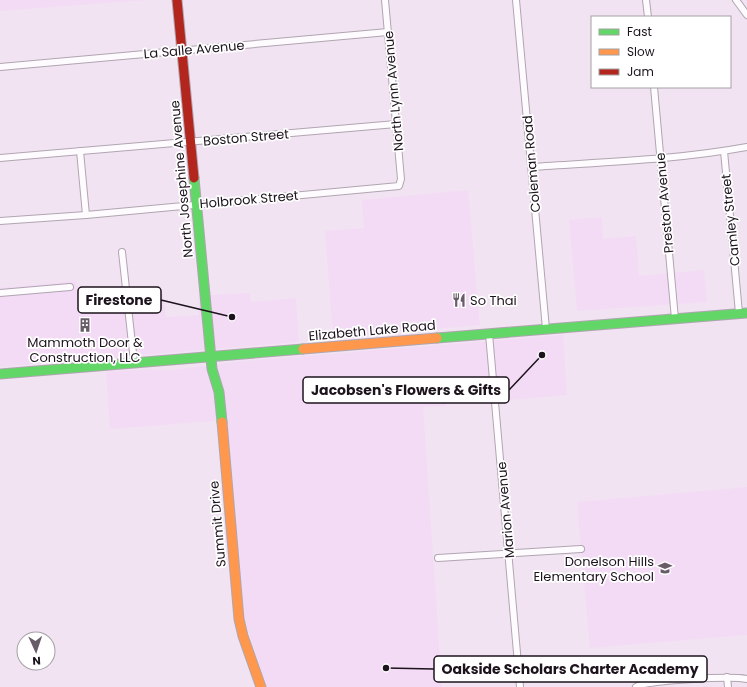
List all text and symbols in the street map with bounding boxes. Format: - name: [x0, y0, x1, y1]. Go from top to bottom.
- legend: [591, 16, 731, 88]
- text: Fast: [627, 23, 652, 40]
- street label: North Lynn Avenue: [379, 30, 408, 152]
- street label: La Salle Avenue: [143, 36, 245, 63]
- text: Slow: [627, 43, 655, 60]
- text: Jam: [627, 63, 654, 80]
- street label: North Josephine Avenue: [165, 99, 198, 258]
- street label: Coleman Road: [518, 115, 545, 213]
- street label: Boston Street: [202, 124, 290, 151]
- street label: Preston Avenue: [651, 152, 678, 254]
- street label: Camley Street: [716, 173, 745, 267]
- street label: Holbrook Street: [199, 186, 299, 213]
- callout: Firestone: [78, 287, 161, 313]
- text: Firestone: [86, 290, 153, 310]
- place label: So Thai: [470, 291, 517, 310]
- restaurant icon: So Thai: [451, 292, 467, 308]
- street label: Elizabeth Lake Road: [308, 315, 436, 346]
- building icon: Mammoth Door & Construction, LLC: [77, 317, 93, 333]
- place label: Mammoth Door & Construction, LLC: [27, 333, 143, 367]
- callout: Jacobsen's Flowers & Gifts: [303, 377, 509, 403]
- text: Jacobsen's Flowers & Gifts: [311, 380, 501, 400]
- street label: Marion Avenue: [492, 461, 519, 559]
- street label: Summit Drive: [204, 480, 231, 568]
- place label: Donelson Hills Elementary School: [533, 552, 654, 586]
- school or university icon: Donelson Hills Elementary School: [657, 560, 673, 576]
- north arrow: [16, 631, 56, 671]
- text: N: [32, 653, 41, 669]
- callout: Oakside Scholars Charter Academy: [434, 656, 707, 682]
- text: Oakside Scholars Charter Academy: [441, 659, 699, 679]

